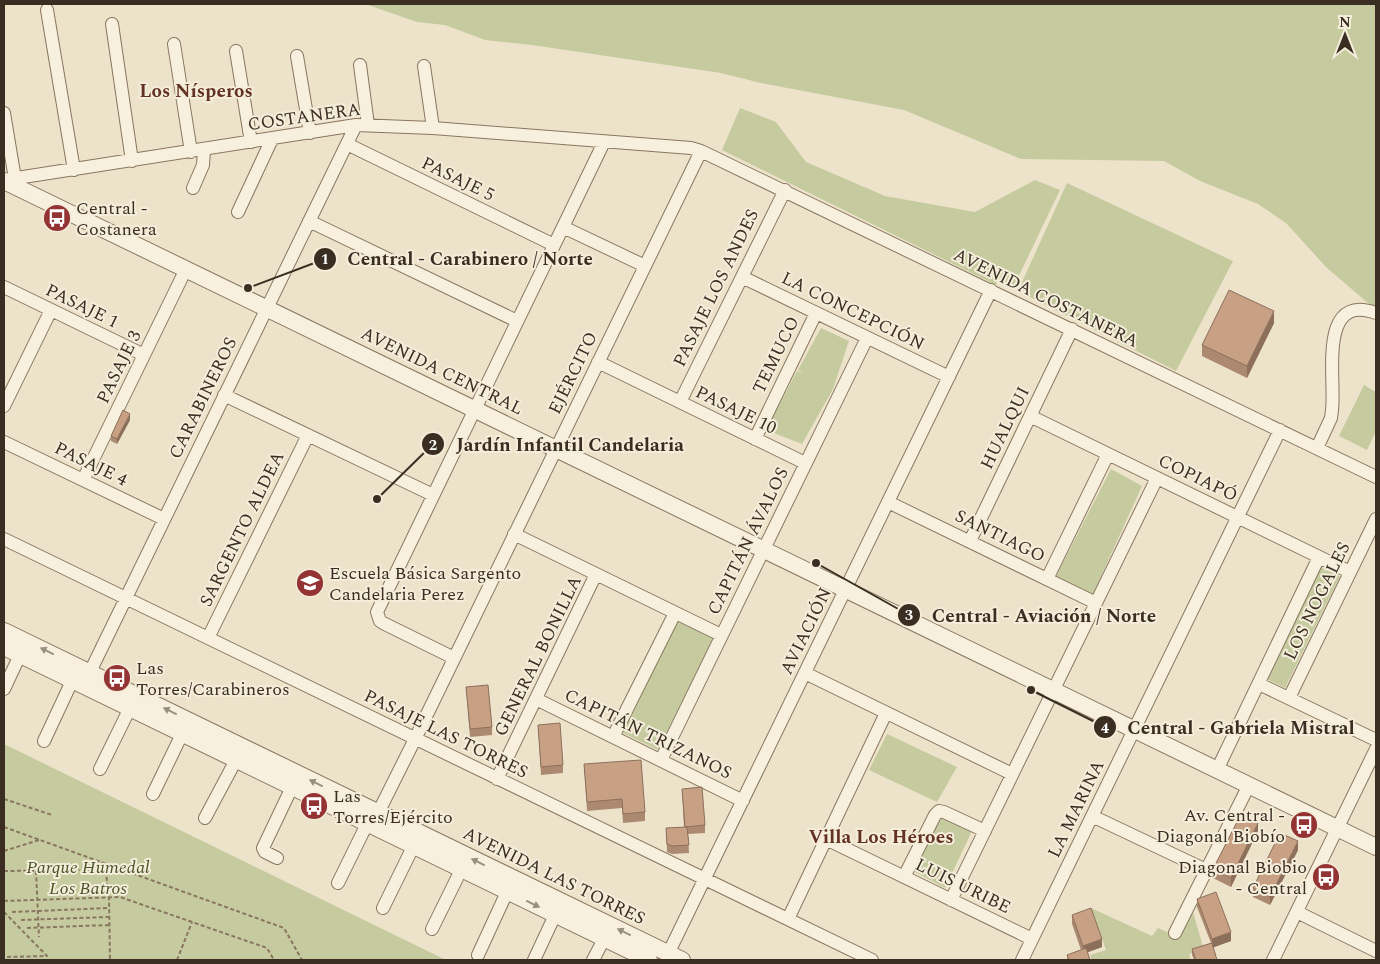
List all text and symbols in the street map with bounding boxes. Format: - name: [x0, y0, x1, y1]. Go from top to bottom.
- north arrow: [1320, 10, 1370, 60]
- text: N: [1339, 12, 1351, 33]
- district label: Los Nísperos: [139, 77, 253, 106]
- street label: COSTANERA: [246, 96, 362, 138]
- street label: PASAJE 5: [417, 150, 499, 208]
- place label: Central - Costanera: [76, 195, 157, 243]
- bus stop icon: Central - Costanera: [42, 203, 72, 233]
- street label: PASAJE LOS ANDES: [666, 205, 766, 371]
- street label: AVENIDA COSTANERA: [949, 241, 1143, 355]
- callout: Central - Carabinero / Norte: [312, 242, 603, 276]
- text: Central - Carabinero / Norte: [347, 245, 593, 274]
- text: 1: [321, 248, 329, 271]
- street label: LA CONCEPCIÓN: [777, 265, 929, 357]
- street label: PASAJE 1: [41, 277, 123, 335]
- street label: TEMUCO: [746, 312, 806, 398]
- street label: AVENIDA CENTRAL: [356, 320, 528, 422]
- street label: PASAJE 3: [90, 326, 148, 408]
- street label: EJÉRCITO: [541, 327, 605, 419]
- street label: CARABINEROS: [162, 333, 244, 463]
- street label: PASAJE 10: [691, 379, 781, 441]
- street label: HUALQUI: [973, 382, 1037, 474]
- callout: Jardín Infantil Candelaria: [421, 427, 694, 461]
- text: Jardín Infantil Candelaria: [456, 431, 684, 460]
- text: 2: [429, 434, 437, 457]
- street label: PASAJE 4: [50, 435, 132, 493]
- street label: SARGENTO ALDEA: [193, 447, 291, 611]
- street label: COPIAPÓ: [1154, 447, 1242, 509]
- street label: CAPITÁN ÁVALOS: [700, 462, 796, 620]
- street label: SANTIAGO: [950, 502, 1050, 570]
- street label: LOS NOGALES: [1277, 537, 1357, 665]
- place label: Escuela Básica Sargento Candelaria Perez: [329, 560, 521, 608]
- school or university icon: Escuela Básica Sargento Candelaria Perez: [295, 568, 325, 598]
- street label: GENERAL BONILLA: [487, 571, 589, 741]
- street label: AVIACIÓN: [773, 583, 839, 679]
- callout: Central - Aviación / Norte: [897, 598, 1166, 632]
- text: Central - Aviación / Norte: [932, 602, 1156, 631]
- text: 3: [905, 604, 913, 627]
- one-way arrow: [40, 647, 54, 655]
- place label: Las Torres/Carabineros: [136, 655, 290, 703]
- bus stop icon: Las Torres/Carabineros: [102, 663, 132, 693]
- street label: PASAJE LAS TORRES: [359, 682, 533, 786]
- street label: CAPITÁN TRIZANOS: [560, 682, 736, 786]
- one-way arrow: [163, 707, 177, 715]
- callout: Central - Gabriela Mistral: [1092, 710, 1365, 744]
- text: Central - Gabriela Mistral: [1127, 714, 1355, 743]
- text: 4: [1101, 717, 1110, 740]
- street label: LA MARINA: [1041, 755, 1111, 863]
- one-way arrow: [309, 779, 323, 787]
- place label: Las Torres/Ejército: [333, 783, 453, 831]
- bus stop icon: Las Torres/Ejército: [299, 791, 329, 821]
- place label: Av. Central - Diagonal Biobío: [1156, 802, 1285, 850]
- bus stop icon: Av. Central - Diagonal Biobío: [1289, 810, 1319, 840]
- street label: AVENIDA LAS TORRES: [458, 820, 650, 932]
- district label: Villa Los Héroes: [809, 823, 953, 852]
- street label: LUIS URIBE: [911, 851, 1015, 921]
- park label: Parque Humedal Los Batros: [26, 854, 150, 902]
- place label: Diagonal Biobio - Central: [1178, 854, 1307, 902]
- one-way arrow: [471, 857, 485, 865]
- bus stop icon: Diagonal Biobio - Central: [1311, 862, 1341, 892]
- one-way arrow: [526, 901, 540, 909]
- one-way arrow: [617, 928, 631, 936]

